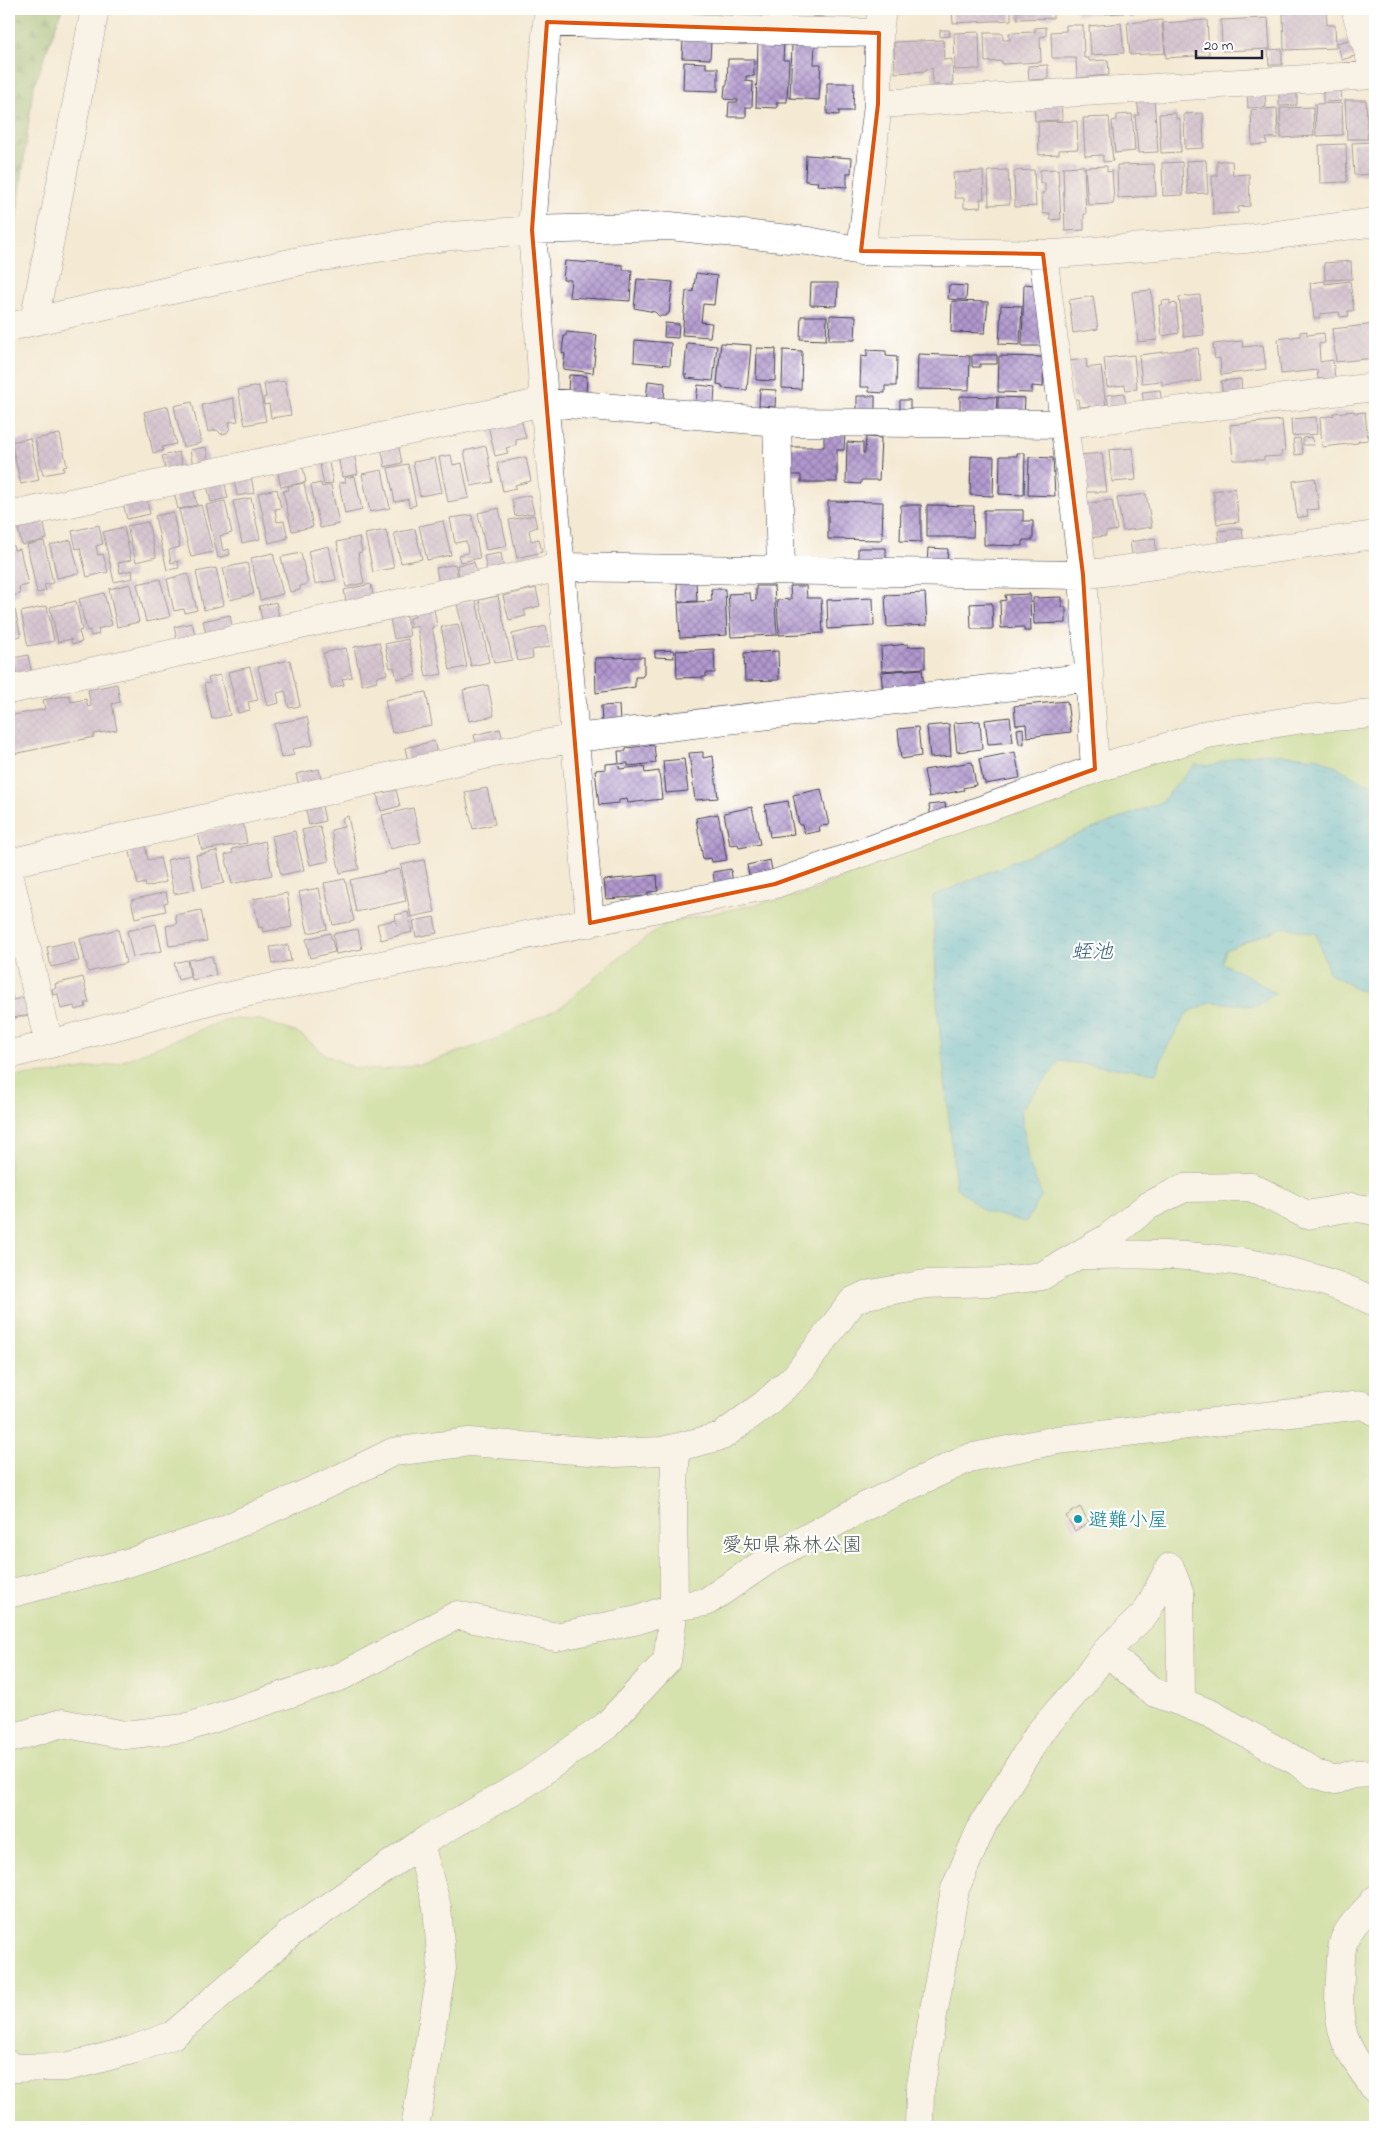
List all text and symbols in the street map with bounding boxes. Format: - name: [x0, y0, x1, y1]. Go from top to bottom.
- scale bar: [1196, 28, 1263, 60]
- text: 20 m: [1204, 35, 1234, 57]
- water label: 蛭池: [1071, 938, 1114, 968]
- place label: 避難小屋: [1088, 1507, 1168, 1536]
- marker: 避難小屋: [1072, 1513, 1084, 1525]
- park label: 愛知県森林公園: [722, 1532, 862, 1561]

